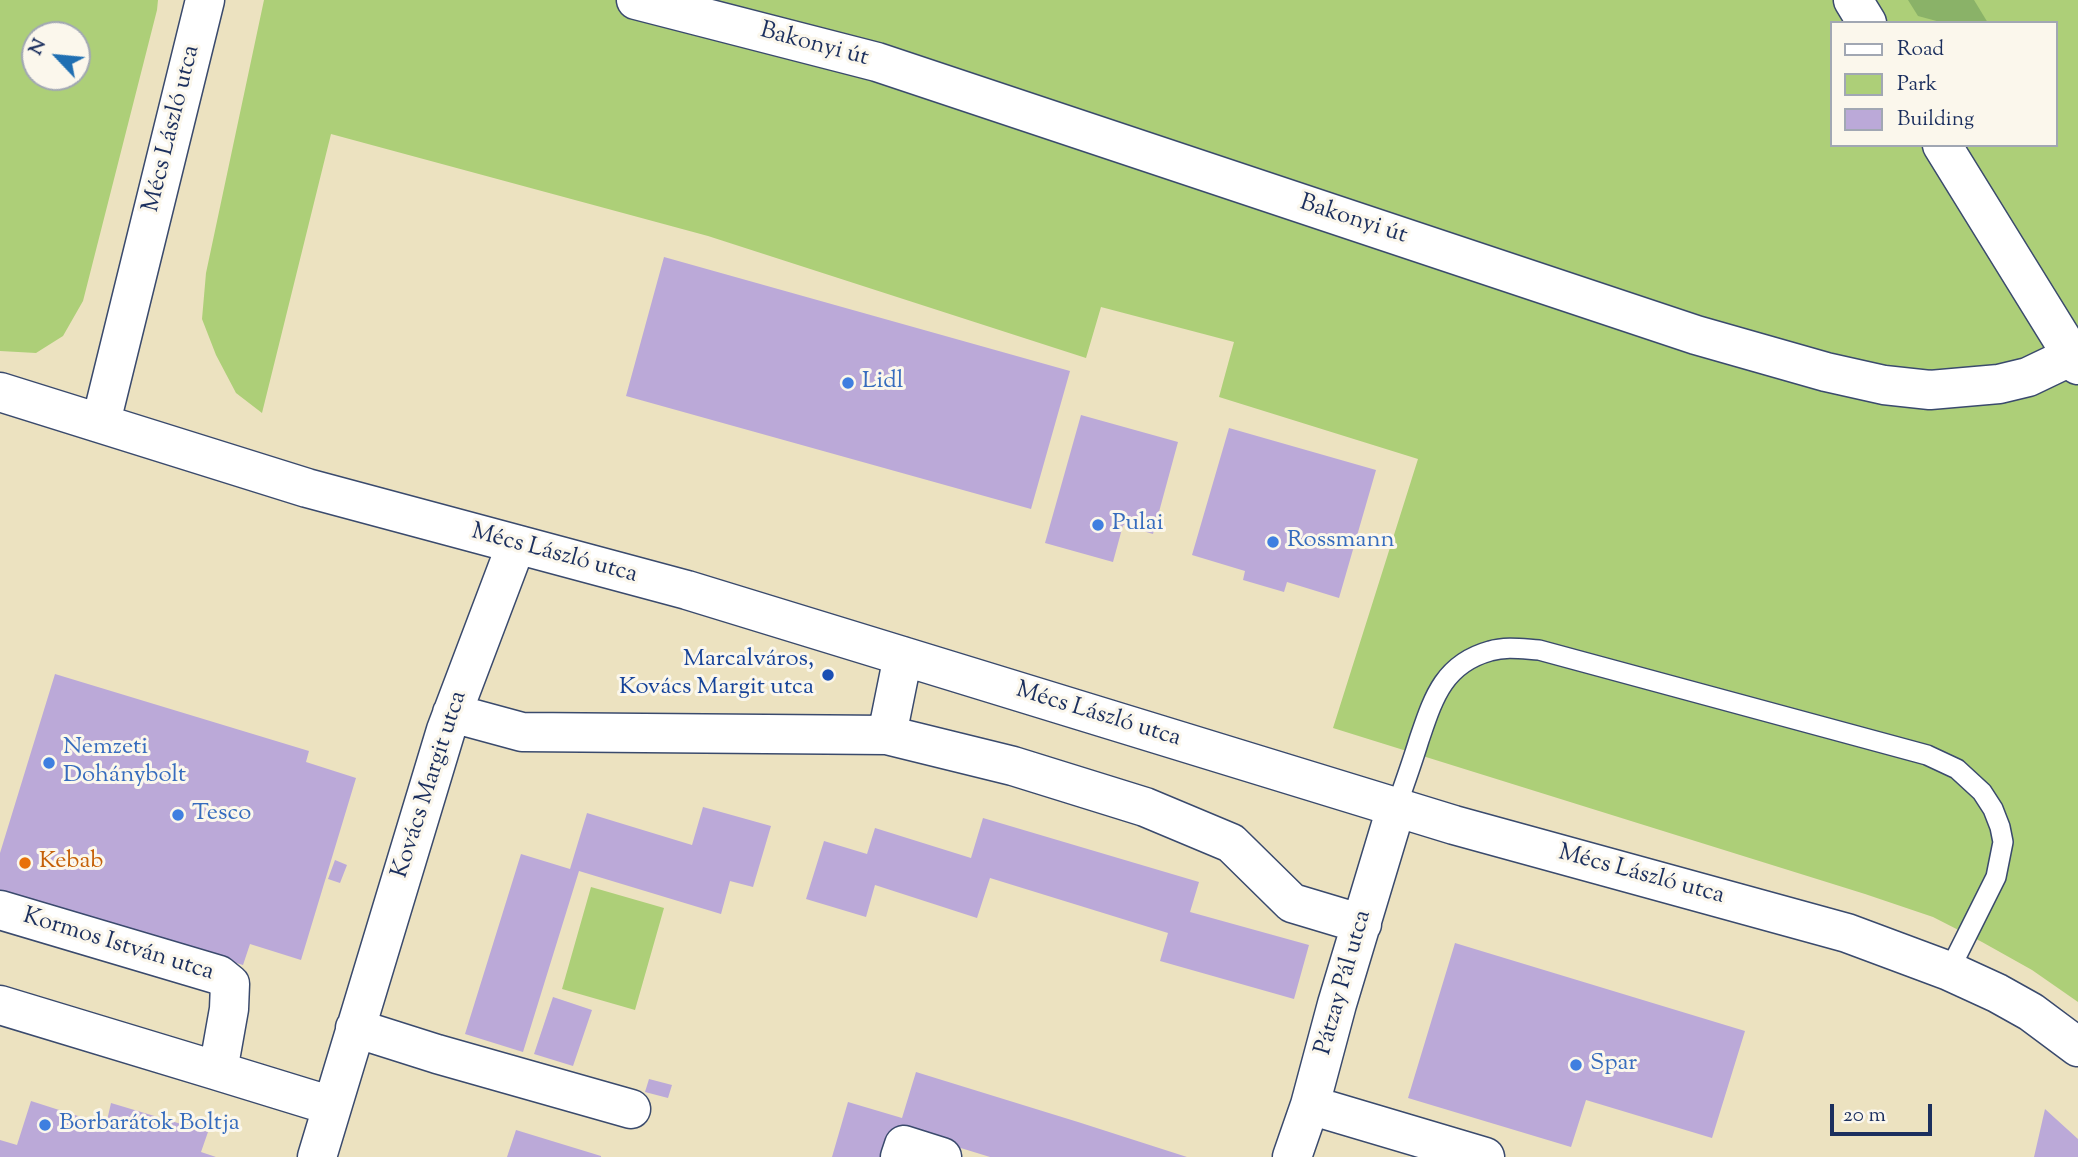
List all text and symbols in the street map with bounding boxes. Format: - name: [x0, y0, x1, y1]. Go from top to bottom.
- street label: Bakonyi út: [757, 18, 871, 74]
- north arrow: [21, 21, 91, 91]
- legend: [1829, 21, 2057, 147]
- text: N: [23, 35, 54, 60]
- text: Road: [1897, 35, 1944, 65]
- street label: Mécs László utca: [138, 43, 208, 215]
- text: Park: [1897, 70, 1937, 100]
- text: Building: [1897, 105, 1974, 135]
- street label: Bakonyi út: [1296, 190, 1410, 252]
- place label: Lidl: [862, 369, 903, 397]
- marker: Lidl: [840, 375, 856, 391]
- place label: Pulai: [1112, 511, 1164, 539]
- marker: Pulai: [1090, 517, 1106, 533]
- street label: Mécs László utca: [468, 519, 640, 591]
- place label: Rossmann: [1287, 528, 1395, 556]
- marker: Rossmann: [1265, 534, 1281, 550]
- place label: Marcalváros, Kovács Margit utca: [619, 647, 814, 703]
- marker: Marcalváros, Kovács Margit utca: [820, 667, 836, 683]
- street label: Mécs László utca: [1012, 677, 1184, 755]
- street label: Kovács Margit utca: [387, 688, 475, 882]
- place label: Nemzeti Dohánybolt: [63, 735, 186, 791]
- marker: Nemzeti Dohánybolt: [41, 755, 57, 771]
- place label: Tesco: [192, 801, 251, 829]
- marker: Tesco: [170, 807, 186, 823]
- street label: Mécs László utca: [1555, 840, 1727, 912]
- place label: Kebab: [39, 849, 103, 877]
- marker: Kebab: [17, 855, 33, 871]
- street label: Kormos István utca: [19, 903, 217, 989]
- street label: Pátzay Pál utca: [1311, 907, 1379, 1059]
- place label: Spar: [1590, 1051, 1637, 1079]
- marker: Spar: [1568, 1057, 1584, 1073]
- scale bar: [1833, 1090, 1934, 1134]
- text: 20 m: [1843, 1101, 1886, 1131]
- place label: Borbarátok Boltja: [59, 1111, 240, 1139]
- marker: Borbarátok Boltja: [37, 1117, 53, 1133]

